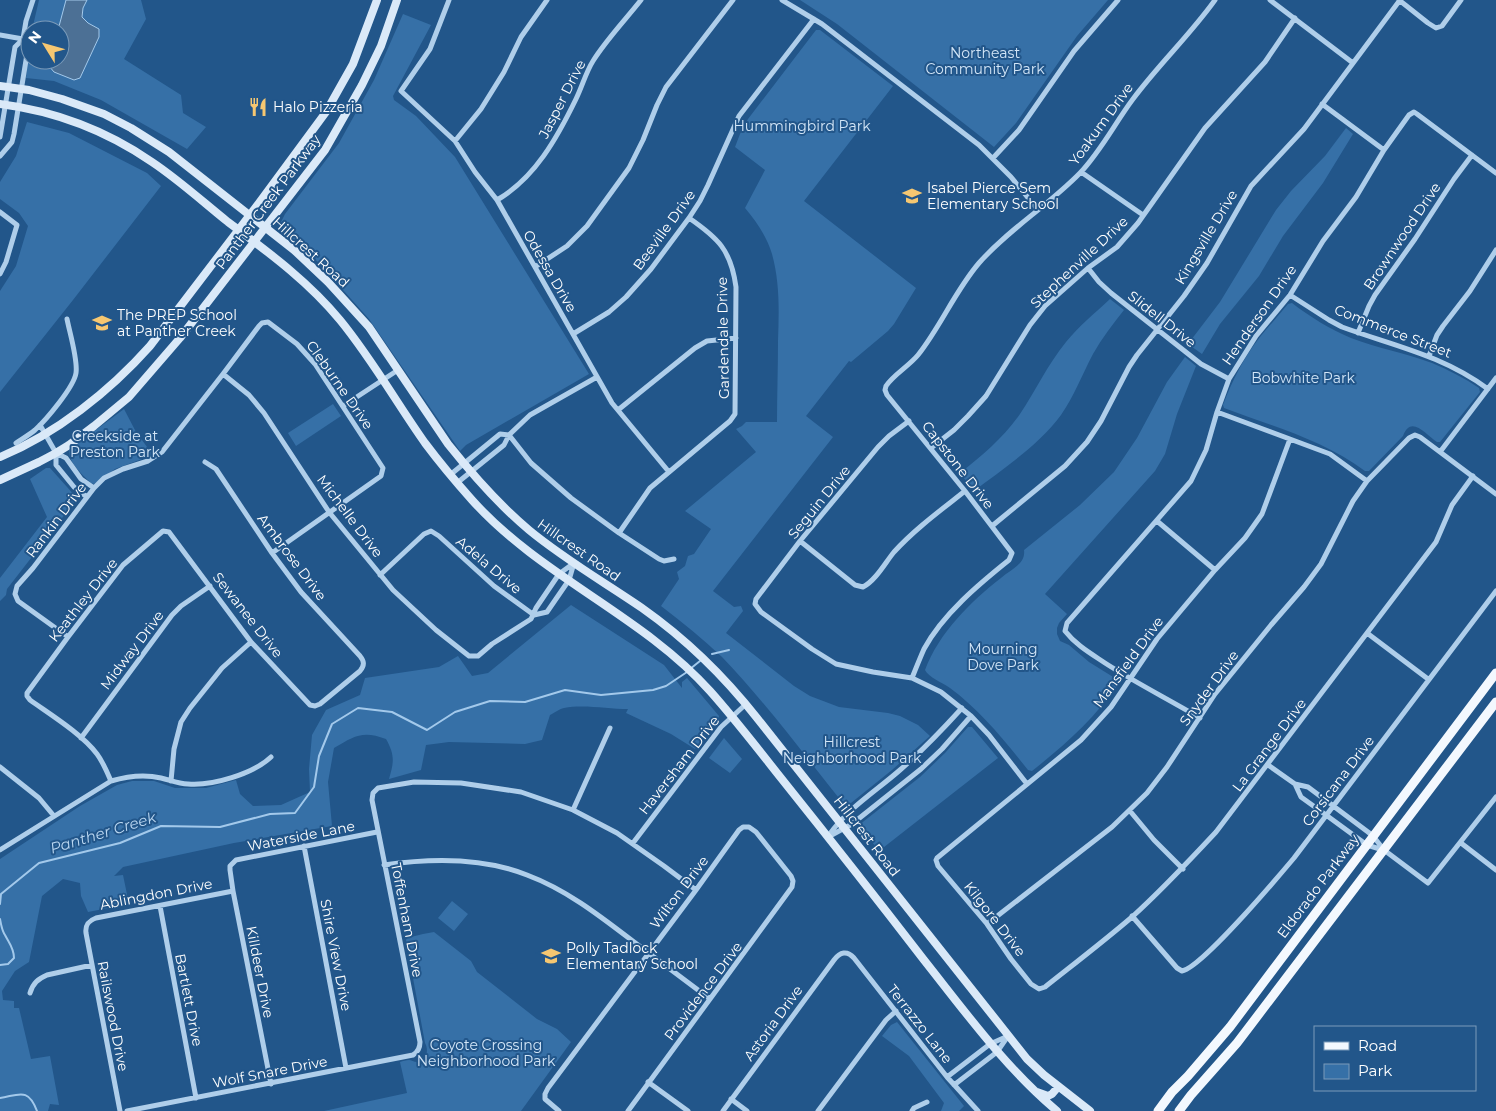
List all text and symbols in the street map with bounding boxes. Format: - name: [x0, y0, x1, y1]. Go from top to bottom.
- north arrow: [20, 20, 70, 70]
- text: N: [24, 27, 45, 47]
- park label: Northeast Community Park: [925, 44, 1045, 78]
- street label: Jasper Drive: [534, 57, 590, 142]
- street label: Yoakum Drive: [1065, 79, 1137, 169]
- restaurant icon: Halo Pizzeria: [247, 96, 269, 118]
- place label: Halo Pizzeria: [273, 98, 363, 116]
- park label: Hummingbird Park: [733, 117, 871, 135]
- street label: Panther Creek Parkway: [211, 131, 325, 273]
- place label: Isabel Pierce Sem Elementary School: [927, 179, 1059, 213]
- street label: Brownwood Drive: [1359, 179, 1445, 293]
- school or university icon: Isabel Pierce Sem Elementary School: [901, 185, 923, 207]
- street label: Beeville Drive: [629, 186, 699, 274]
- street label: Kingsville Drive: [1171, 186, 1241, 288]
- street label: Stephenville Drive: [1026, 212, 1132, 312]
- street label: Hillcrest Road: [269, 213, 353, 291]
- street label: Odessa Drive: [519, 227, 581, 315]
- street label: Henderson Drive: [1218, 261, 1300, 369]
- street label: Gardendale Drive: [713, 277, 733, 399]
- street label: Slidell Drive: [1124, 287, 1200, 351]
- street label: Commerce Street: [1332, 300, 1454, 362]
- place label: The PREP School at Panther Creek: [117, 306, 237, 340]
- school or university icon: The PREP School at Panther Creek: [91, 312, 113, 334]
- street label: Cleburne Drive: [303, 337, 377, 433]
- park label: Bobwhite Park: [1251, 369, 1355, 387]
- street label: Capstone Drive: [918, 417, 998, 513]
- park label: Creekside at Preston Park: [70, 427, 161, 461]
- street label: Seguin Drive: [784, 462, 854, 542]
- street label: Michelle Drive: [313, 471, 387, 561]
- street label: Rankin Drive: [22, 479, 90, 561]
- street label: Ambrose Drive: [253, 510, 331, 604]
- street label: Hillcrest Road: [534, 515, 624, 585]
- street label: Adela Drive: [452, 532, 526, 598]
- street label: Keathley Drive: [45, 555, 121, 645]
- street label: Sewanee Drive: [209, 569, 287, 661]
- street label: Midway Drive: [96, 607, 168, 693]
- street label: Mansfield Drive: [1089, 613, 1167, 711]
- park label: Mourning Dove Park: [967, 640, 1039, 674]
- street label: Snyder Drive: [1176, 647, 1242, 729]
- street label: La Grange Drive: [1228, 695, 1310, 795]
- street label: Haversham Drive: [635, 712, 723, 818]
- street label: Corsicana Drive: [1298, 732, 1378, 830]
- park label: Hillcrest Neighborhood Park: [783, 733, 922, 767]
- street label: Hillcrest Road: [830, 792, 904, 880]
- water label: Panther Creek: [48, 807, 159, 858]
- street label: Waterside Lane: [246, 817, 356, 855]
- street label: Eldorado Parkway: [1273, 830, 1363, 942]
- street label: Wilton Drive: [646, 852, 712, 932]
- street label: Toffenham Drive: [387, 861, 427, 979]
- street label: Ablingdon Drive: [98, 874, 214, 914]
- street label: Kilgore Drive: [960, 878, 1030, 960]
- street label: Shire View Drive: [316, 897, 356, 1013]
- street label: Killdeer Drive: [242, 924, 278, 1020]
- street label: Providence Drive: [660, 938, 746, 1044]
- place label: Polly Tadlock Elementary School: [566, 939, 698, 973]
- school or university icon: Polly Tadlock Elementary School: [540, 945, 562, 967]
- street label: Bartlett Drive: [171, 952, 207, 1048]
- street label: Railswood Drive: [93, 959, 133, 1073]
- street label: Terrazzo Lane: [883, 981, 957, 1067]
- street label: Astoria Drive: [740, 982, 806, 1064]
- legend: [1314, 1026, 1476, 1091]
- park label: Coyote Crossing Neighborhood Park: [417, 1036, 556, 1070]
- text: Road: [1358, 1036, 1397, 1055]
- street label: Wolf Snare Drive: [211, 1052, 329, 1092]
- text: Park: [1358, 1061, 1392, 1080]

